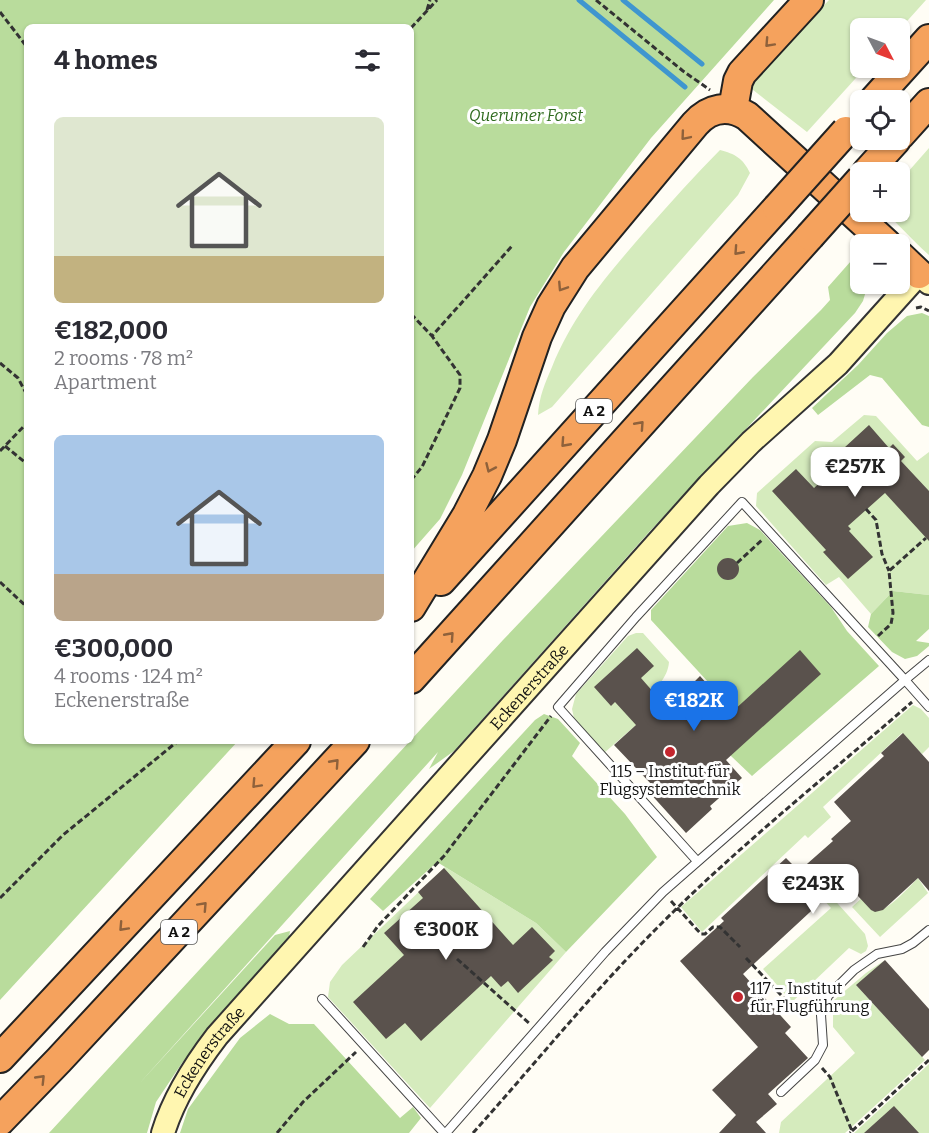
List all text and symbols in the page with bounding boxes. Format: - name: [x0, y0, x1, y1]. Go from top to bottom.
- north arrow: [850, 18, 910, 78]
- map controls: [850, 18, 910, 294]
- one-way arrow: [765, 36, 776, 47]
- icon: filters: [351, 44, 384, 77]
- text: 4 homes: [54, 45, 158, 76]
- button: locate: [850, 90, 910, 150]
- park label: Querumer Forst: [469, 106, 583, 125]
- one-way arrow: [681, 129, 692, 140]
- icon: home: [165, 156, 273, 264]
- button: +: [850, 162, 910, 222]
- button: −: [850, 234, 910, 294]
- one-way arrow: [734, 245, 745, 255]
- one-way arrow: [559, 281, 570, 292]
- text: €182,000: [54, 315, 168, 346]
- text: 2 rooms · 78 m²: [54, 346, 193, 370]
- text: Apartment: [54, 370, 157, 394]
- road number: A 2: [576, 399, 612, 423]
- one-way arrow: [633, 421, 644, 431]
- one-way arrow: [561, 436, 572, 447]
- pin: €257K: [813, 447, 897, 498]
- text: €257K: [825, 454, 885, 478]
- one-way arrow: [485, 461, 497, 472]
- icon: home: [165, 474, 273, 582]
- one-way arrow: [443, 632, 454, 642]
- text: €300,000: [54, 633, 173, 664]
- street label: Eckenerstraße: [486, 640, 572, 733]
- text: 4 rooms · 124 m²: [54, 664, 203, 688]
- pin: €182K: [652, 681, 736, 732]
- text: Eckenerstraße: [54, 688, 189, 712]
- text: €182K: [664, 688, 724, 712]
- marker: 115 – Institut für Flugsystemtechnik: [663, 745, 677, 759]
- one-way arrow: [328, 759, 339, 769]
- place label: 115 – Institut für Flugsystemtechnik: [600, 762, 740, 799]
- one-way arrow: [252, 777, 263, 788]
- pin: €243K: [771, 864, 855, 915]
- text: €243K: [782, 871, 844, 895]
- one-way arrow: [196, 902, 207, 912]
- pin: €300K: [404, 910, 488, 961]
- text: €300K: [413, 917, 479, 941]
- one-way arrow: [119, 920, 130, 930]
- road number: A 2: [161, 920, 197, 944]
- place label: 117 – Institut für Flugführung: [750, 979, 869, 1016]
- marker: 117 – Institut für Flugführung: [731, 990, 745, 1004]
- street label: Eckenerstraße: [169, 1002, 248, 1101]
- one-way arrow: [33, 1075, 44, 1086]

